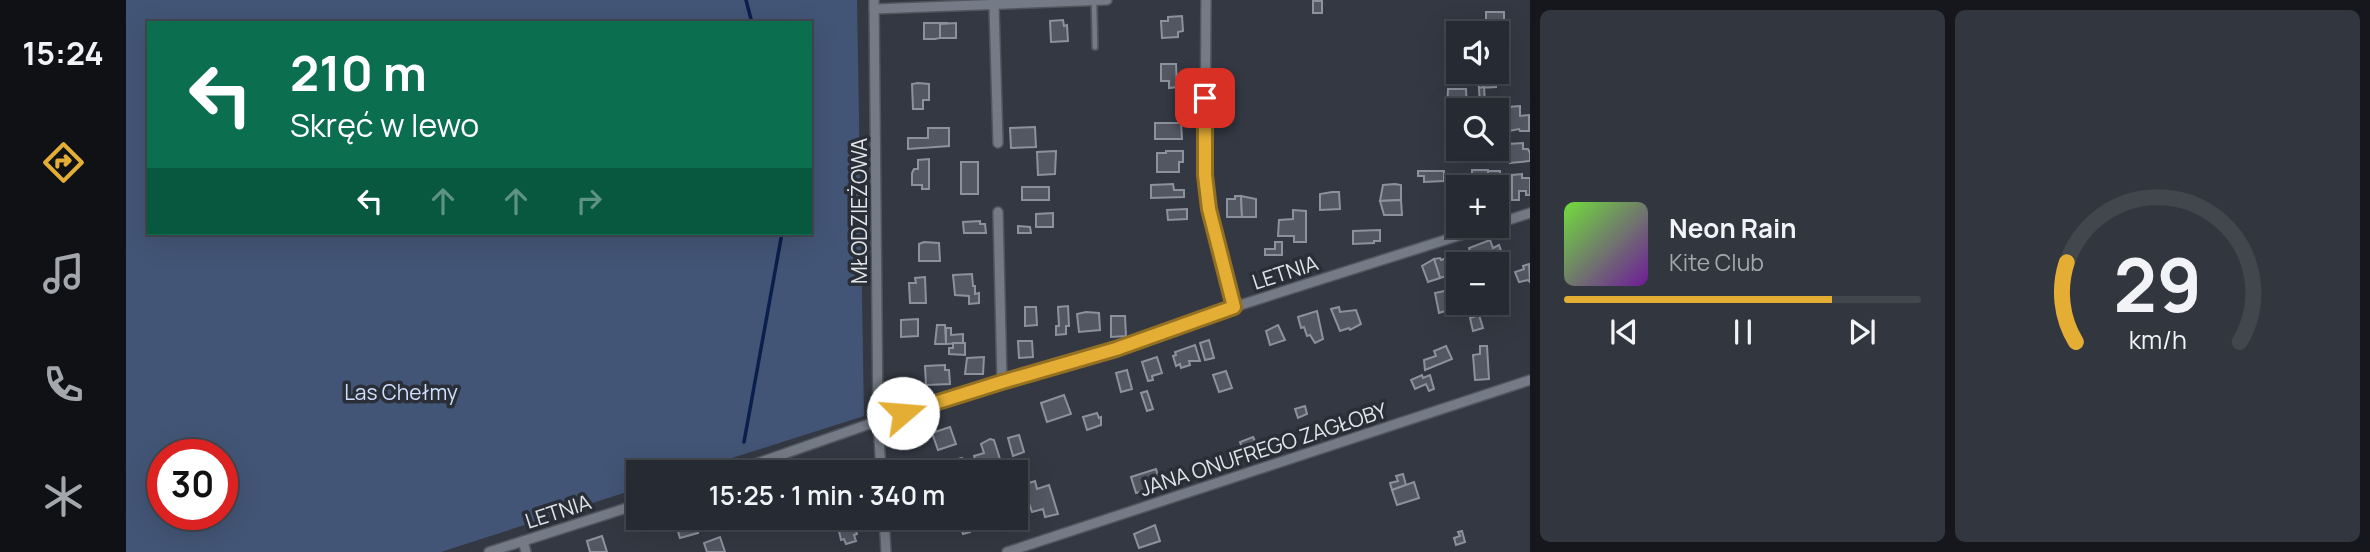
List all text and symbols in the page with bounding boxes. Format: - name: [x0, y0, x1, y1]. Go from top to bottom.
- map controls: [1446, 21, 1509, 315]
- button: sound: [1446, 21, 1509, 84]
- text: 15:24: [22, 31, 104, 75]
- text: 210 m: [290, 39, 427, 106]
- icon: left: [175, 49, 266, 140]
- pin: [1175, 68, 1235, 128]
- icon: arrive: [1186, 79, 1224, 117]
- button: search: [1446, 98, 1509, 161]
- text: Skręć w lewo: [290, 103, 479, 147]
- icon: directions: [39, 138, 88, 187]
- street label: MŁODZIEŻOWA: [845, 138, 873, 284]
- button: +: [1446, 175, 1509, 238]
- icon: left: [351, 182, 389, 220]
- icon: ahead: [424, 182, 462, 220]
- icon: ahead: [497, 182, 535, 220]
- icon: right: [570, 182, 608, 220]
- text: Neon Rain: [1669, 210, 1797, 246]
- text: 29: [2113, 234, 2202, 334]
- text: Kite Club: [1669, 246, 1764, 278]
- street label: LETNIA: [1248, 248, 1322, 296]
- icon: music: [39, 249, 88, 298]
- button: −: [1446, 252, 1509, 315]
- icon: previous: [1605, 313, 1643, 351]
- icon: pause: [1724, 313, 1762, 351]
- icon: next: [1843, 313, 1881, 351]
- text: km/h: [2128, 322, 2187, 357]
- icon: phone: [39, 360, 88, 409]
- position arrow: [866, 376, 940, 450]
- park label: Las Chełmy: [344, 378, 458, 406]
- street label: JANA ONUFREGO ZAGŁOBY: [1136, 396, 1390, 502]
- speed limit sign: 30: [147, 439, 238, 530]
- icon: climate: [39, 472, 88, 521]
- text: 15:25 · 1 min · 340 m: [709, 477, 945, 513]
- street label: LETNIA: [521, 487, 595, 535]

